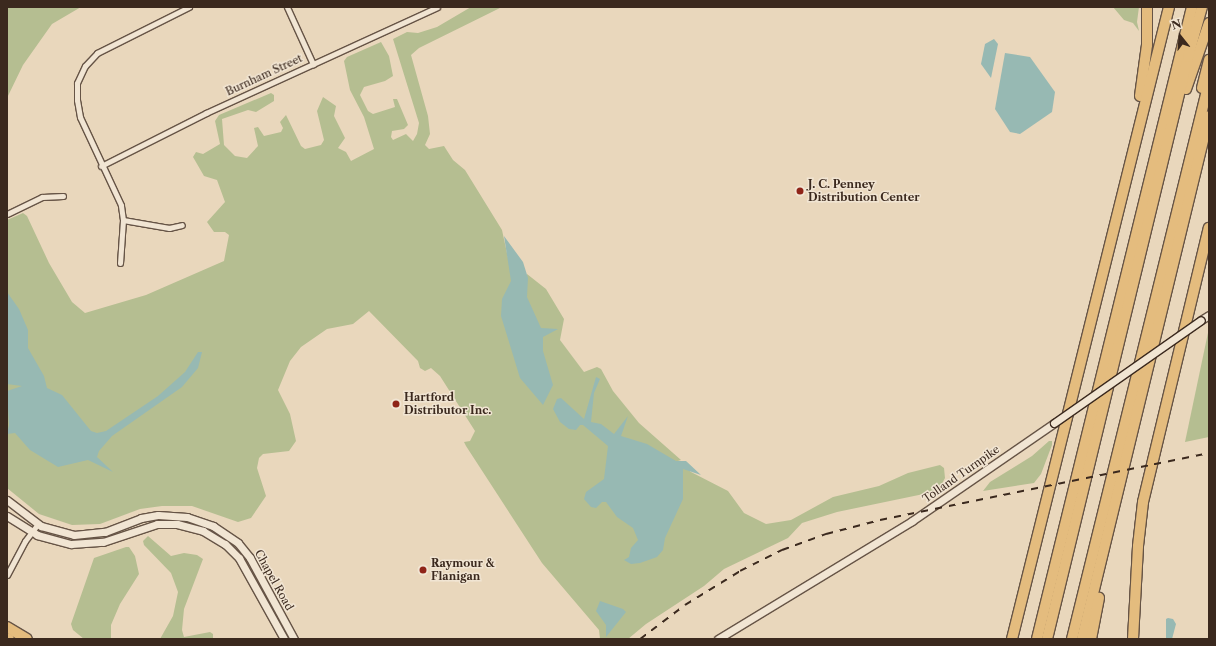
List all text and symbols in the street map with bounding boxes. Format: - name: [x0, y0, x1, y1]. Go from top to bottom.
- north arrow: [1160, 16, 1200, 56]
- text: N: [1170, 16, 1183, 33]
- street label: Burnham Street: [224, 51, 304, 99]
- place label: J. C. Penney Distribution Center: [808, 178, 920, 204]
- marker: J. C. Penney Distribution Center: [795, 186, 805, 196]
- place label: Hartford Distributor Inc.: [404, 391, 492, 417]
- marker: Hartford Distributor Inc.: [391, 399, 401, 409]
- street label: Tolland Turnpike: [920, 442, 1002, 506]
- street label: Chapel Road: [252, 547, 296, 613]
- place label: Raymour & Flanigan: [431, 557, 495, 583]
- marker: Raymour & Flanigan: [418, 565, 428, 575]

